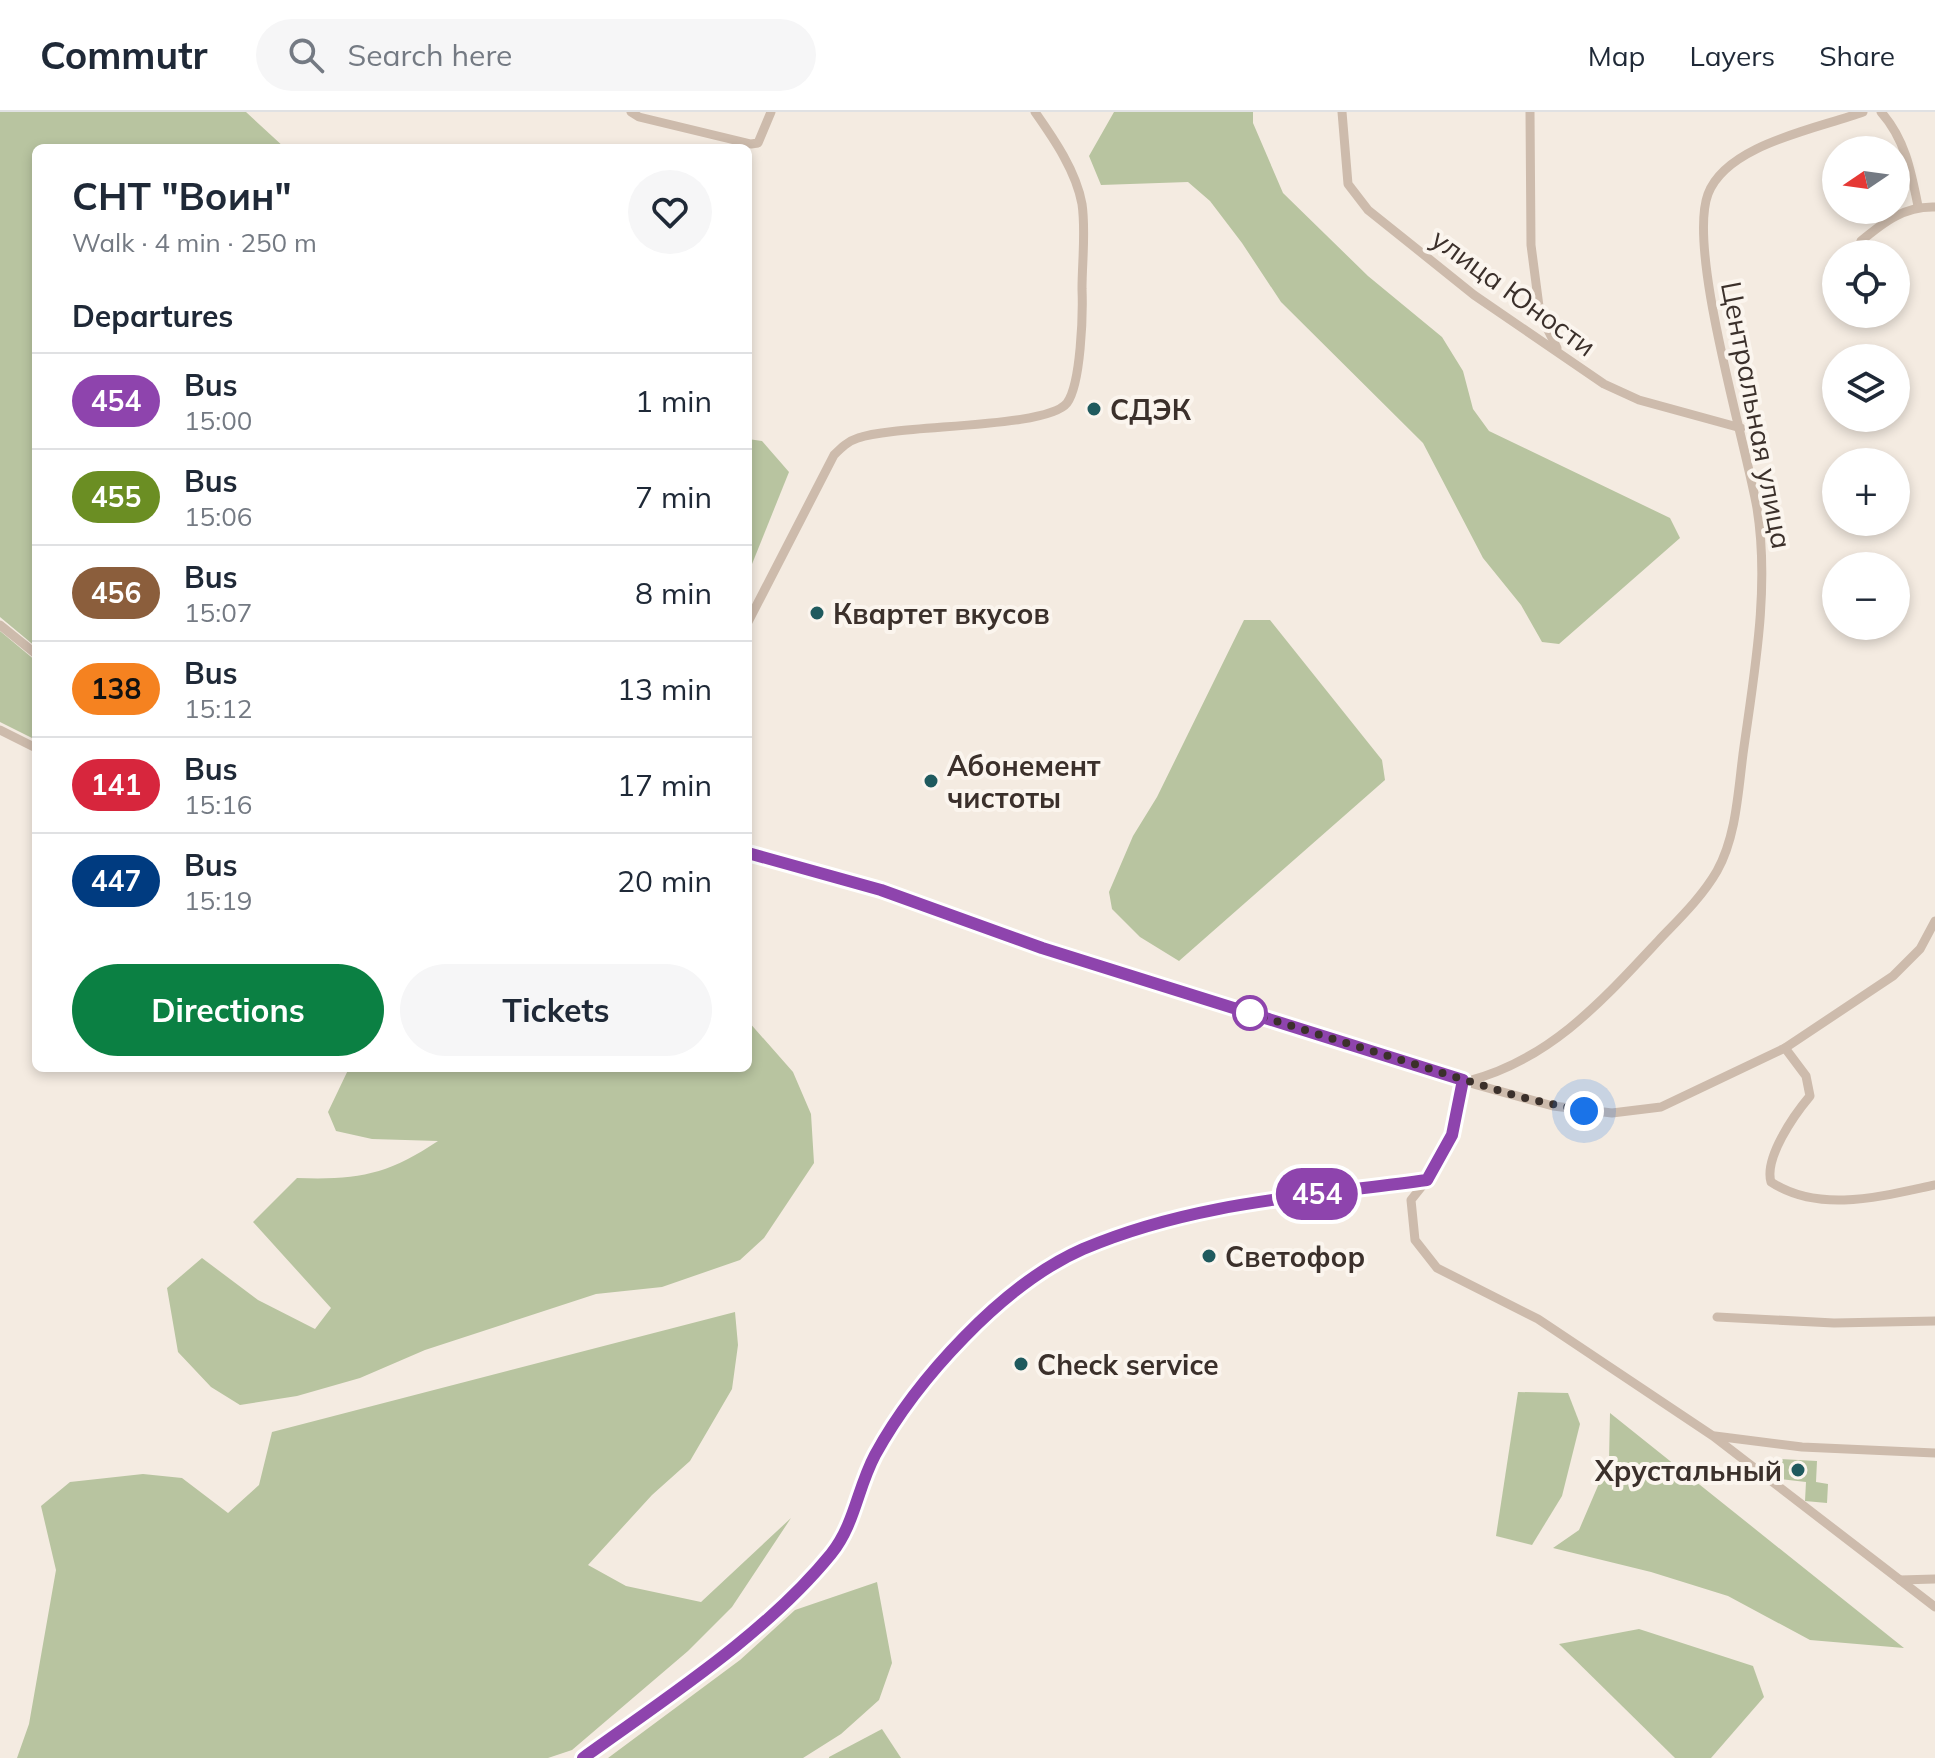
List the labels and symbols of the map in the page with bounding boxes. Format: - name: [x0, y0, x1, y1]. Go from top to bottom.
- north arrow: [1822, 136, 1910, 224]
- street label: улица Юности: [1425, 221, 1603, 363]
- street label: Центральная улица: [1714, 278, 1800, 552]
- place label: СДЭК: [1110, 392, 1192, 427]
- marker: СДЭК: [1085, 400, 1103, 418]
- place label: Квартет вкусов: [833, 596, 1050, 631]
- marker: Квартет вкусов: [808, 604, 826, 622]
- place label: Абонемент чистоты: [947, 748, 1101, 815]
- marker: Абонемент чистоты: [922, 772, 940, 790]
- unlabelled marker: [1233, 996, 1267, 1030]
- your location: [1564, 1091, 1604, 1131]
- line badge: 454: [1271, 1168, 1363, 1220]
- place label: Светофор: [1225, 1239, 1365, 1274]
- marker: Светофор: [1200, 1247, 1218, 1265]
- place label: Check service: [1037, 1347, 1219, 1382]
- marker: Check service: [1012, 1355, 1030, 1373]
- place label: Хрустальный: [1594, 1453, 1782, 1488]
- marker: Хрустальный: [1789, 1461, 1807, 1479]

